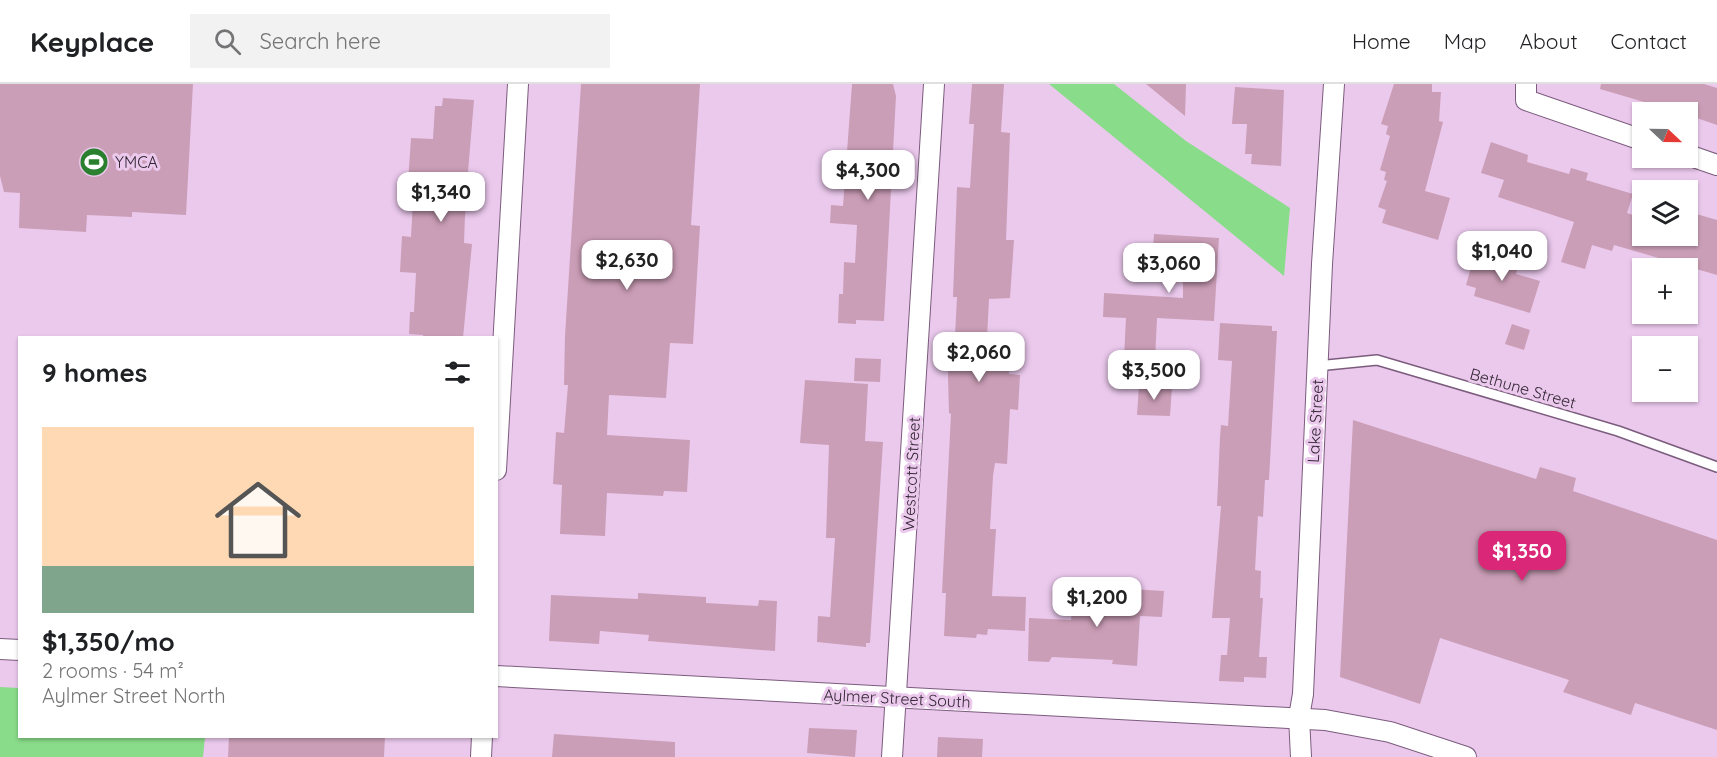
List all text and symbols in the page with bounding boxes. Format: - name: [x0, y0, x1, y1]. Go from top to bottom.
- search box: [190, 14, 610, 68]
- text: Keyplace: [30, 24, 154, 59]
- icon: search: [211, 25, 244, 58]
- text: Search here: [259, 27, 381, 55]
- text: Home: [1352, 28, 1411, 54]
- text: Map: [1444, 28, 1487, 54]
- text: About: [1520, 28, 1578, 54]
- text: Contact: [1611, 28, 1687, 54]
- north arrow: [1632, 102, 1698, 168]
- map controls: [1632, 102, 1698, 402]
- sports icon: YMCA: [78, 146, 110, 178]
- pin: $4,300: [819, 150, 917, 201]
- place label: YMCA: [115, 152, 158, 172]
- text: $4,300: [836, 157, 900, 182]
- pin: $1,340: [392, 172, 490, 223]
- text: $1,340: [411, 179, 471, 204]
- button: layers: [1632, 180, 1698, 246]
- pin: $1,040: [1453, 231, 1551, 282]
- text: $1,040: [1471, 238, 1533, 263]
- pin: $2,630: [578, 240, 676, 291]
- pin: $3,060: [1120, 243, 1218, 294]
- text: $2,630: [596, 247, 658, 272]
- text: $3,060: [1137, 250, 1201, 275]
- button: +: [1632, 258, 1698, 324]
- pin: $2,060: [930, 332, 1028, 383]
- button: −: [1632, 336, 1698, 402]
- text: $2,060: [947, 339, 1011, 364]
- pin: $3,500: [1105, 350, 1203, 401]
- text: 9 homes: [42, 356, 147, 389]
- icon: filters: [441, 356, 474, 389]
- text: $3,500: [1122, 357, 1186, 382]
- street label: Bethune Street: [1468, 363, 1578, 413]
- street label: Lake Street: [1303, 379, 1327, 463]
- street label: Westcott Street: [898, 417, 924, 531]
- icon: home: [204, 466, 312, 574]
- pin: $1,350: [1473, 531, 1571, 582]
- text: $1,350: [1492, 538, 1552, 563]
- pin: $1,200: [1048, 577, 1146, 628]
- text: $1,200: [1066, 584, 1128, 609]
- text: $1,350/mo: [42, 625, 175, 658]
- text: 2 rooms · 54 m²: [42, 658, 184, 683]
- text: Aylmer Street North: [42, 683, 226, 708]
- street label: Aylmer Street South: [823, 684, 971, 712]

